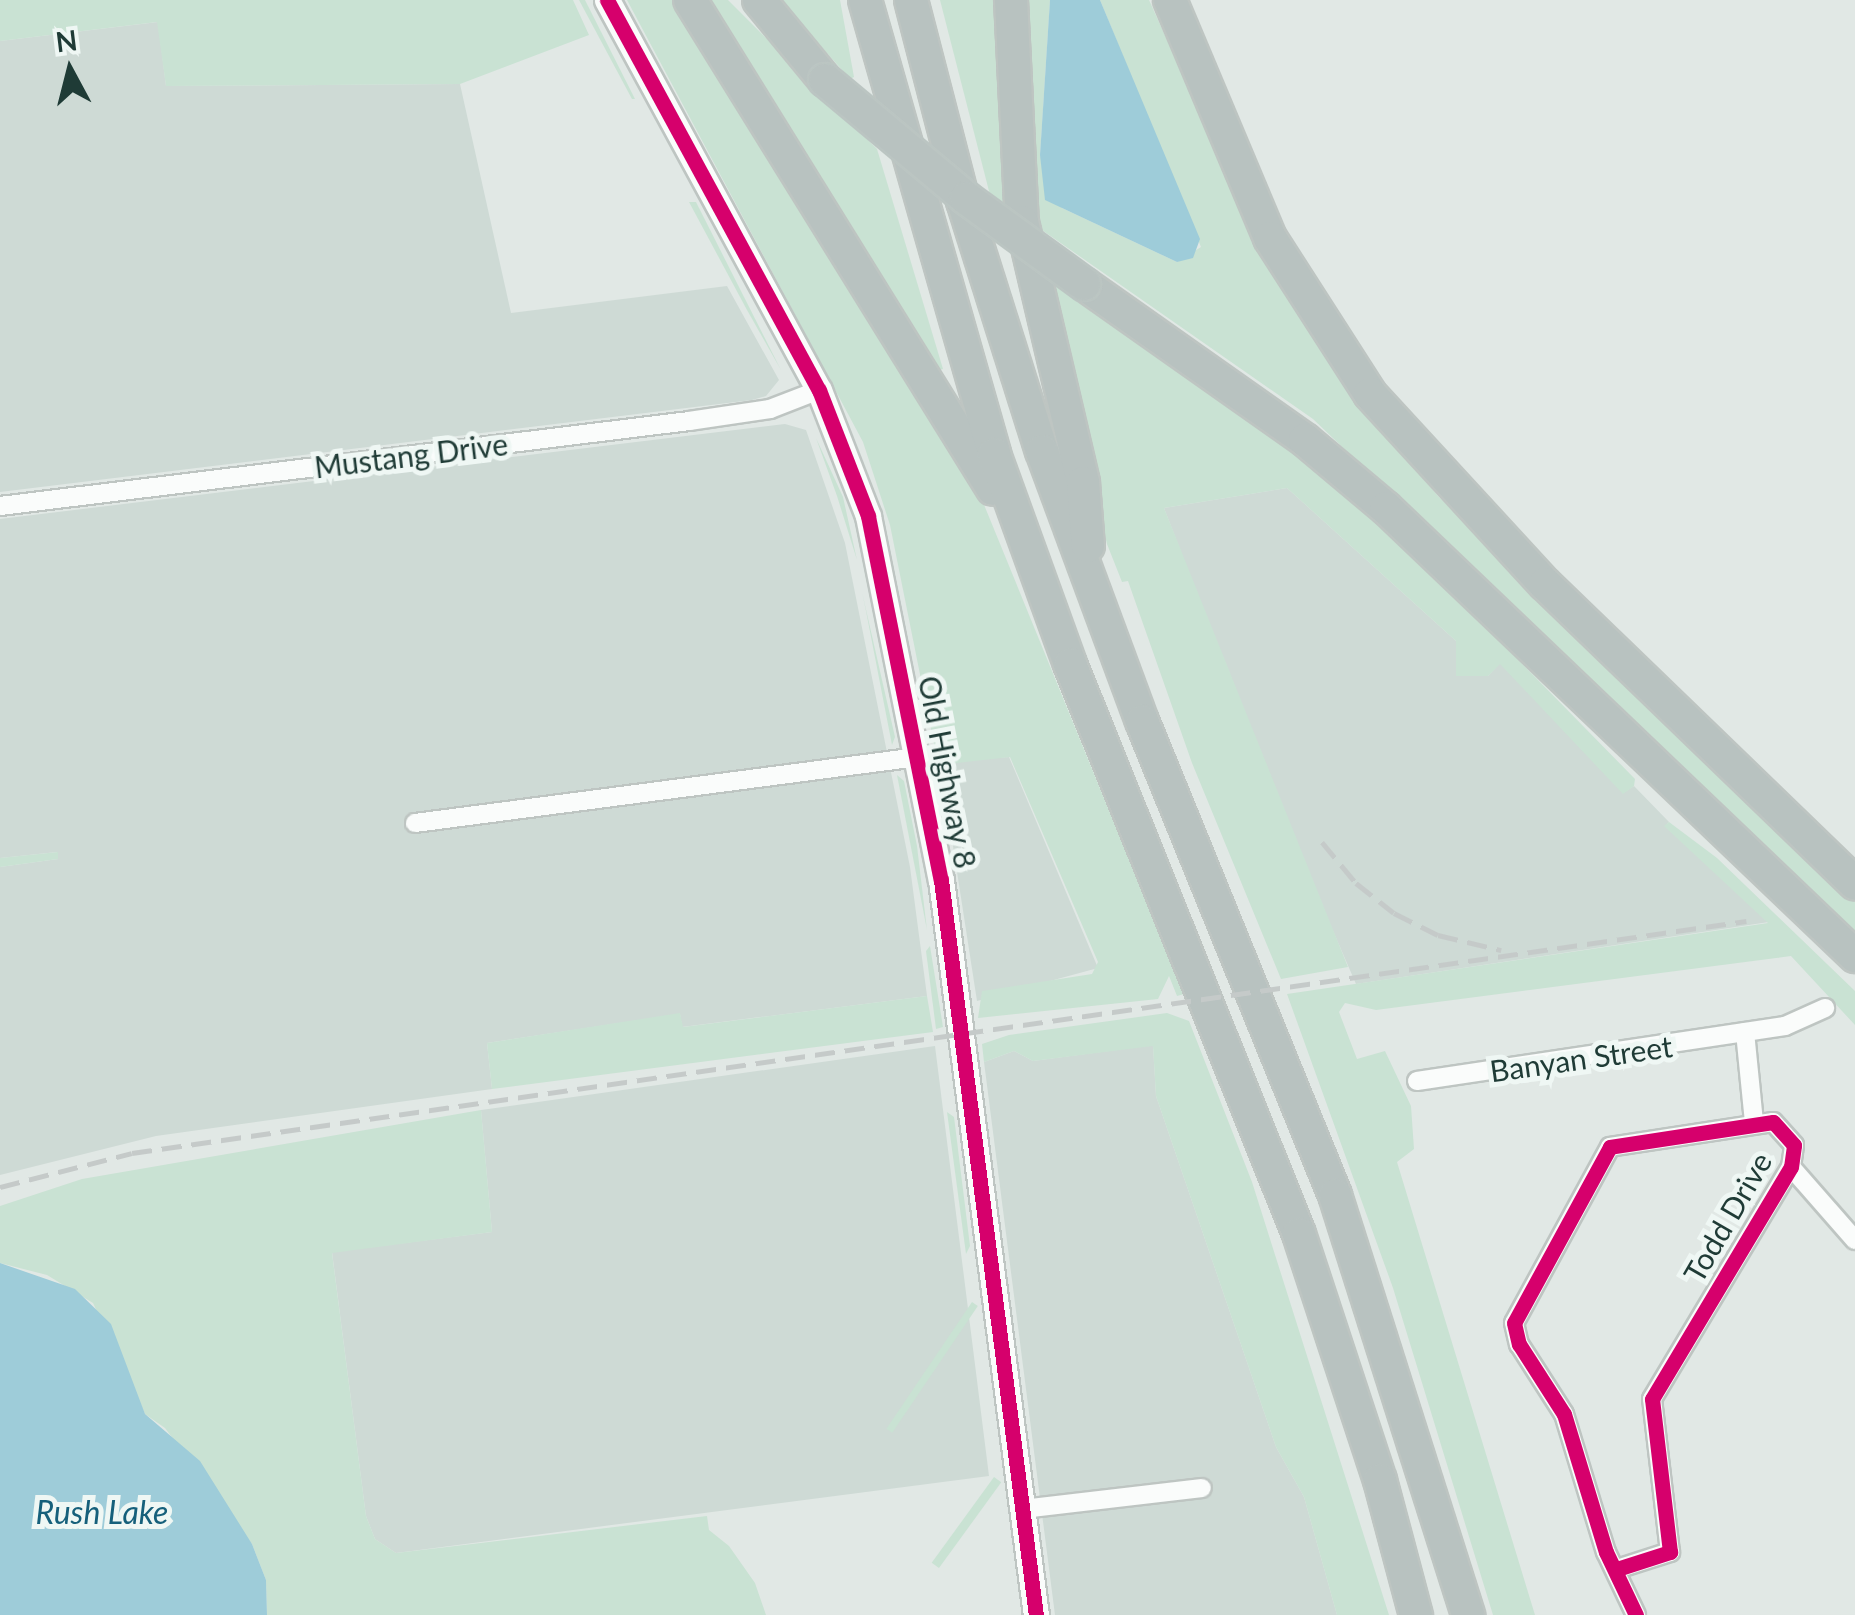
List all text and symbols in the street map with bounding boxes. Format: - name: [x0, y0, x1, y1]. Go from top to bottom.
- north arrow: [20, 20, 120, 120]
- text: N: [54, 22, 79, 58]
- street label: Mustang Drive: [312, 425, 510, 485]
- street label: Old Highway 8: [912, 672, 984, 872]
- street label: Banyan Street: [1487, 1027, 1675, 1089]
- street label: Todd Drive: [1675, 1146, 1779, 1288]
- water label: Rush Lake: [36, 1493, 168, 1531]

